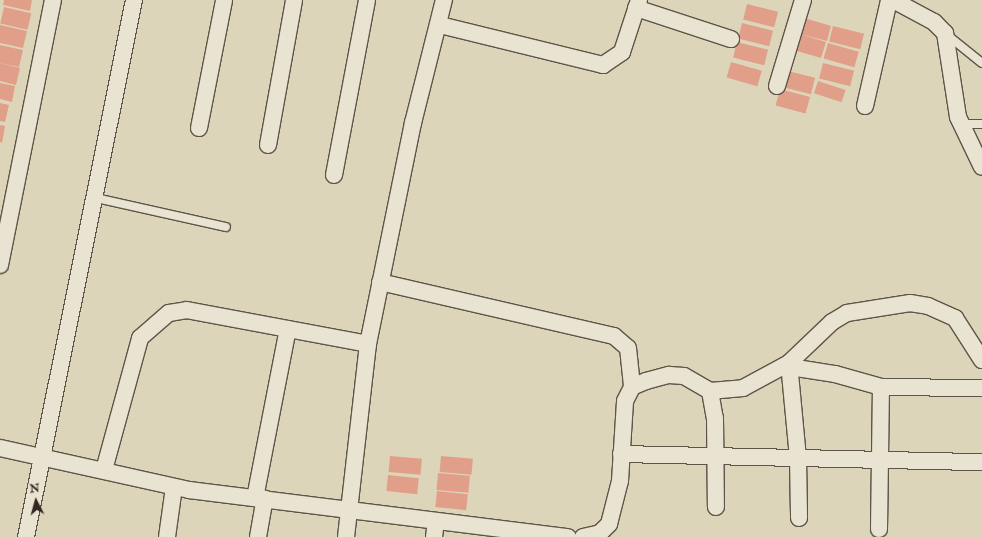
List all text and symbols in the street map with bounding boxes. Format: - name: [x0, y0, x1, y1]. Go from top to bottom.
- north arrow: [16, 481, 56, 521]
- text: N: [29, 482, 40, 496]

